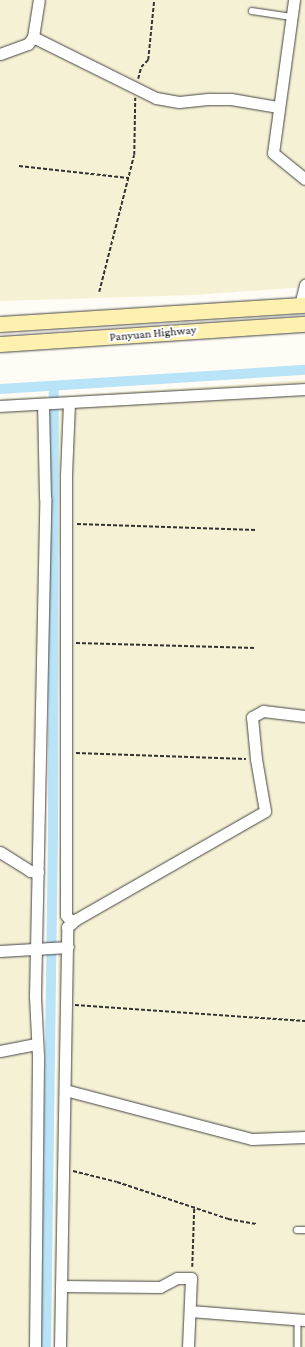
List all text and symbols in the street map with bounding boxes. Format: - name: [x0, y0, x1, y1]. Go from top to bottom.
- street label: Panyuan Highway: [109, 323, 197, 345]

